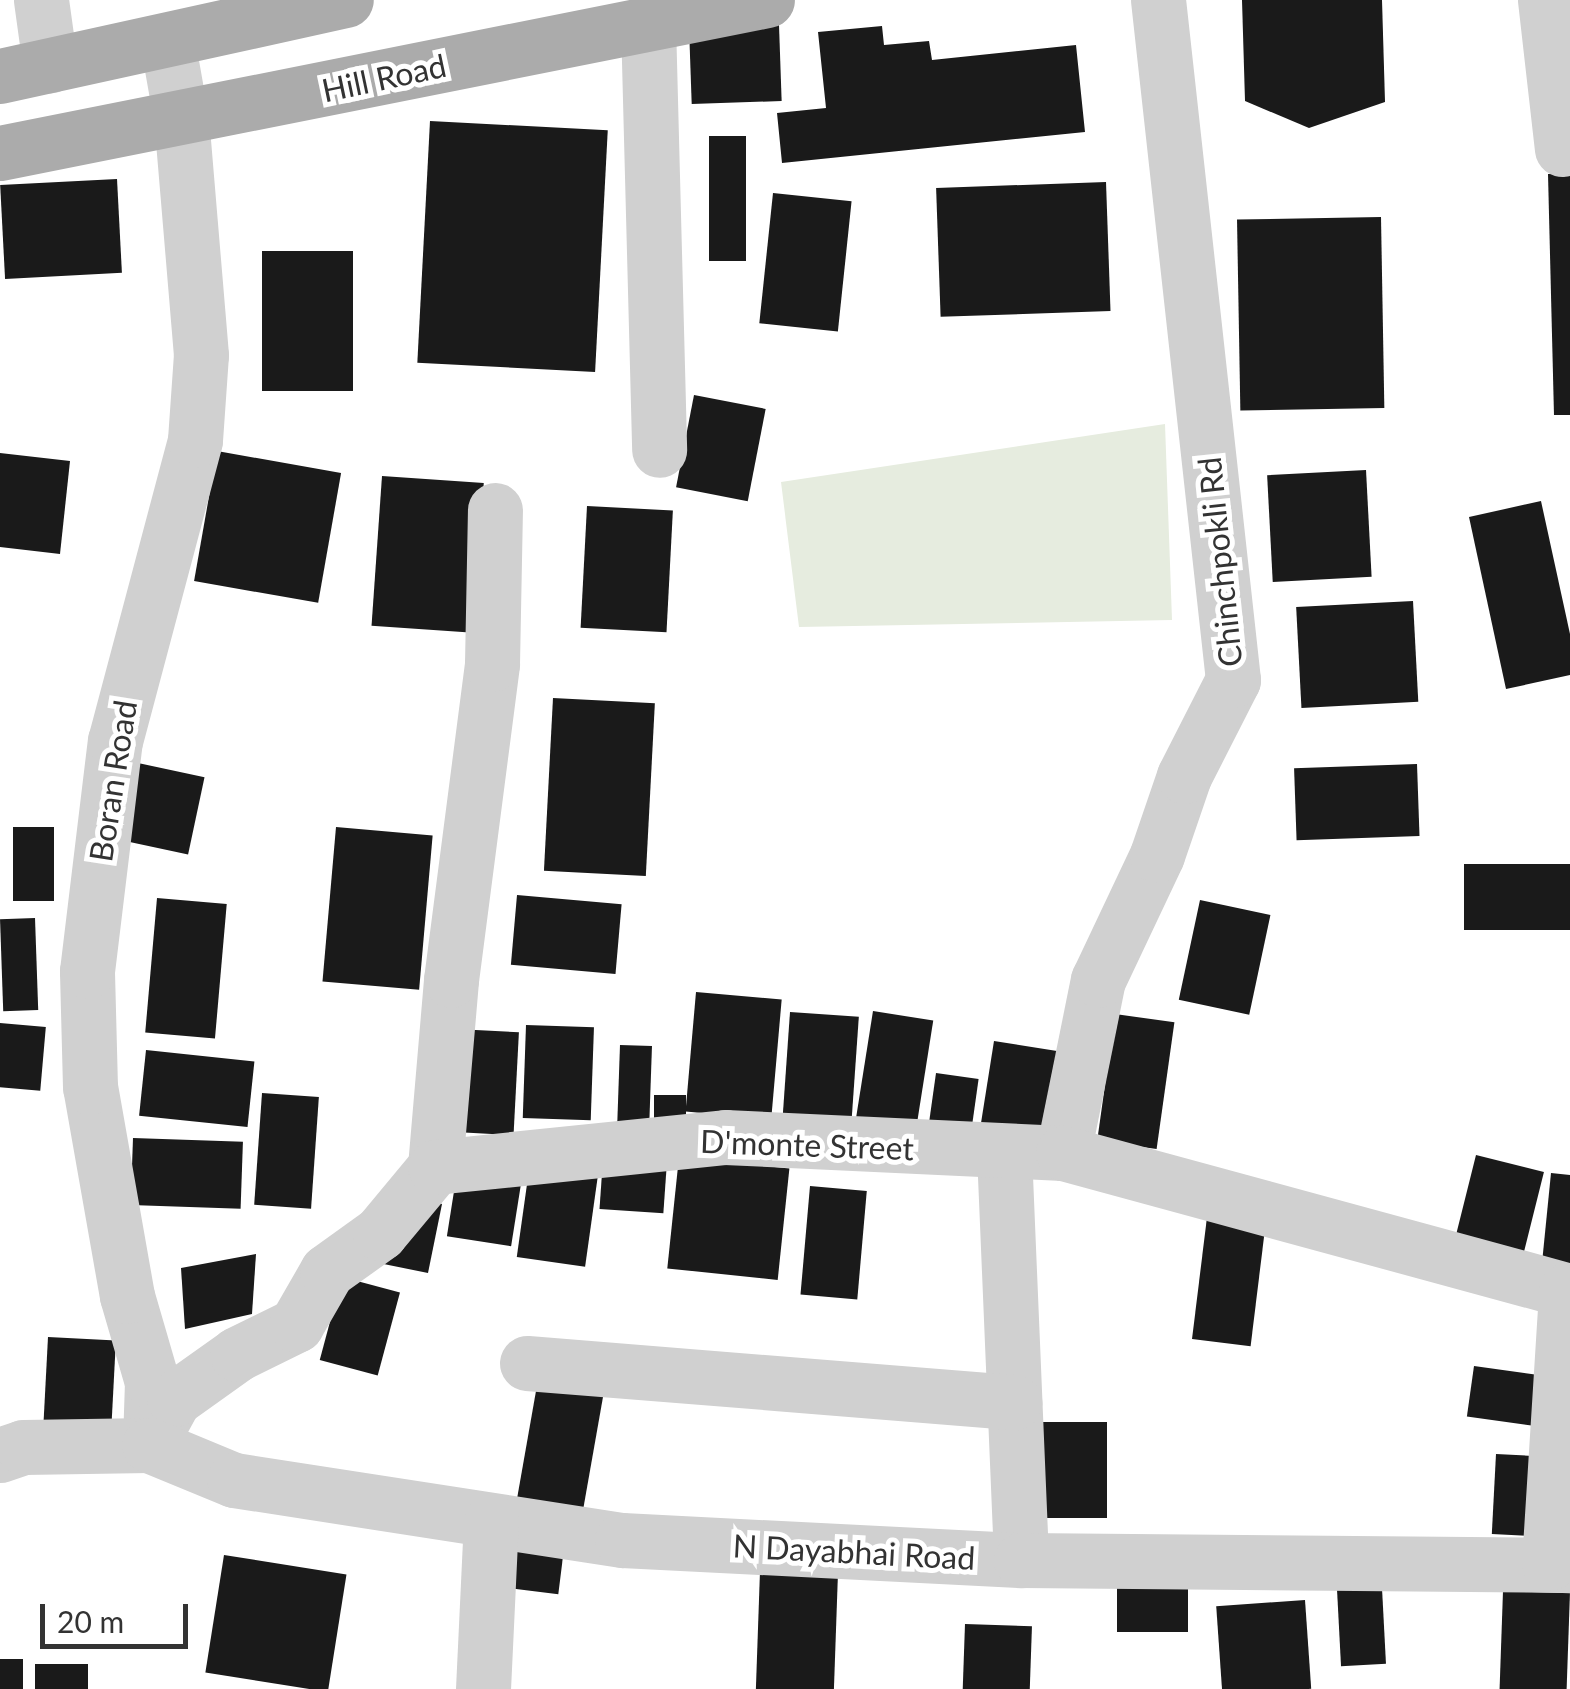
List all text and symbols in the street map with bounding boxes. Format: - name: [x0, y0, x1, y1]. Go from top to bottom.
- street label: Hill Road: [318, 46, 450, 110]
- street label: Chinchpokli Rd: [1190, 455, 1250, 669]
- street label: Boran Road: [81, 698, 145, 864]
- street label: D'monte Street: [700, 1122, 914, 1168]
- street label: N Dayabhai Road: [732, 1526, 976, 1578]
- scale bar: [45, 1584, 192, 1646]
- text: 20 m: [57, 1603, 124, 1639]

